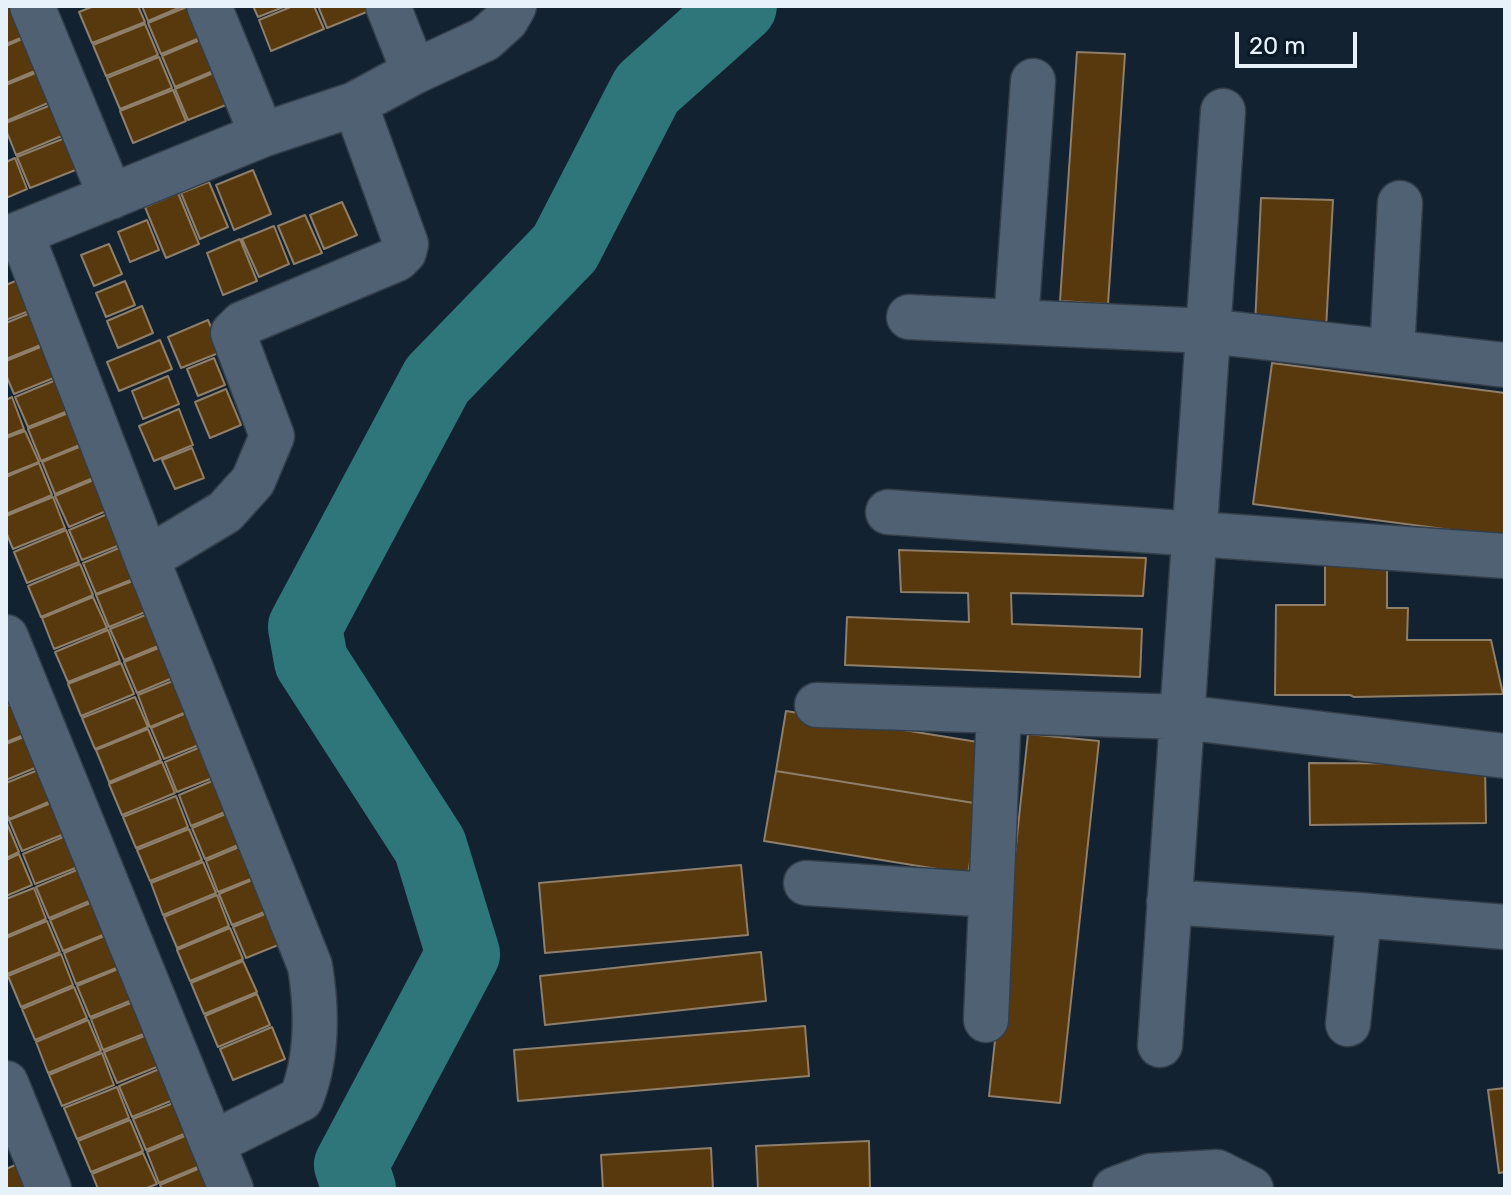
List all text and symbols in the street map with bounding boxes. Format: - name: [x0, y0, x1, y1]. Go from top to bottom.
- scale bar: [1239, 16, 1361, 66]
- text: 20 m: [1249, 32, 1306, 60]

